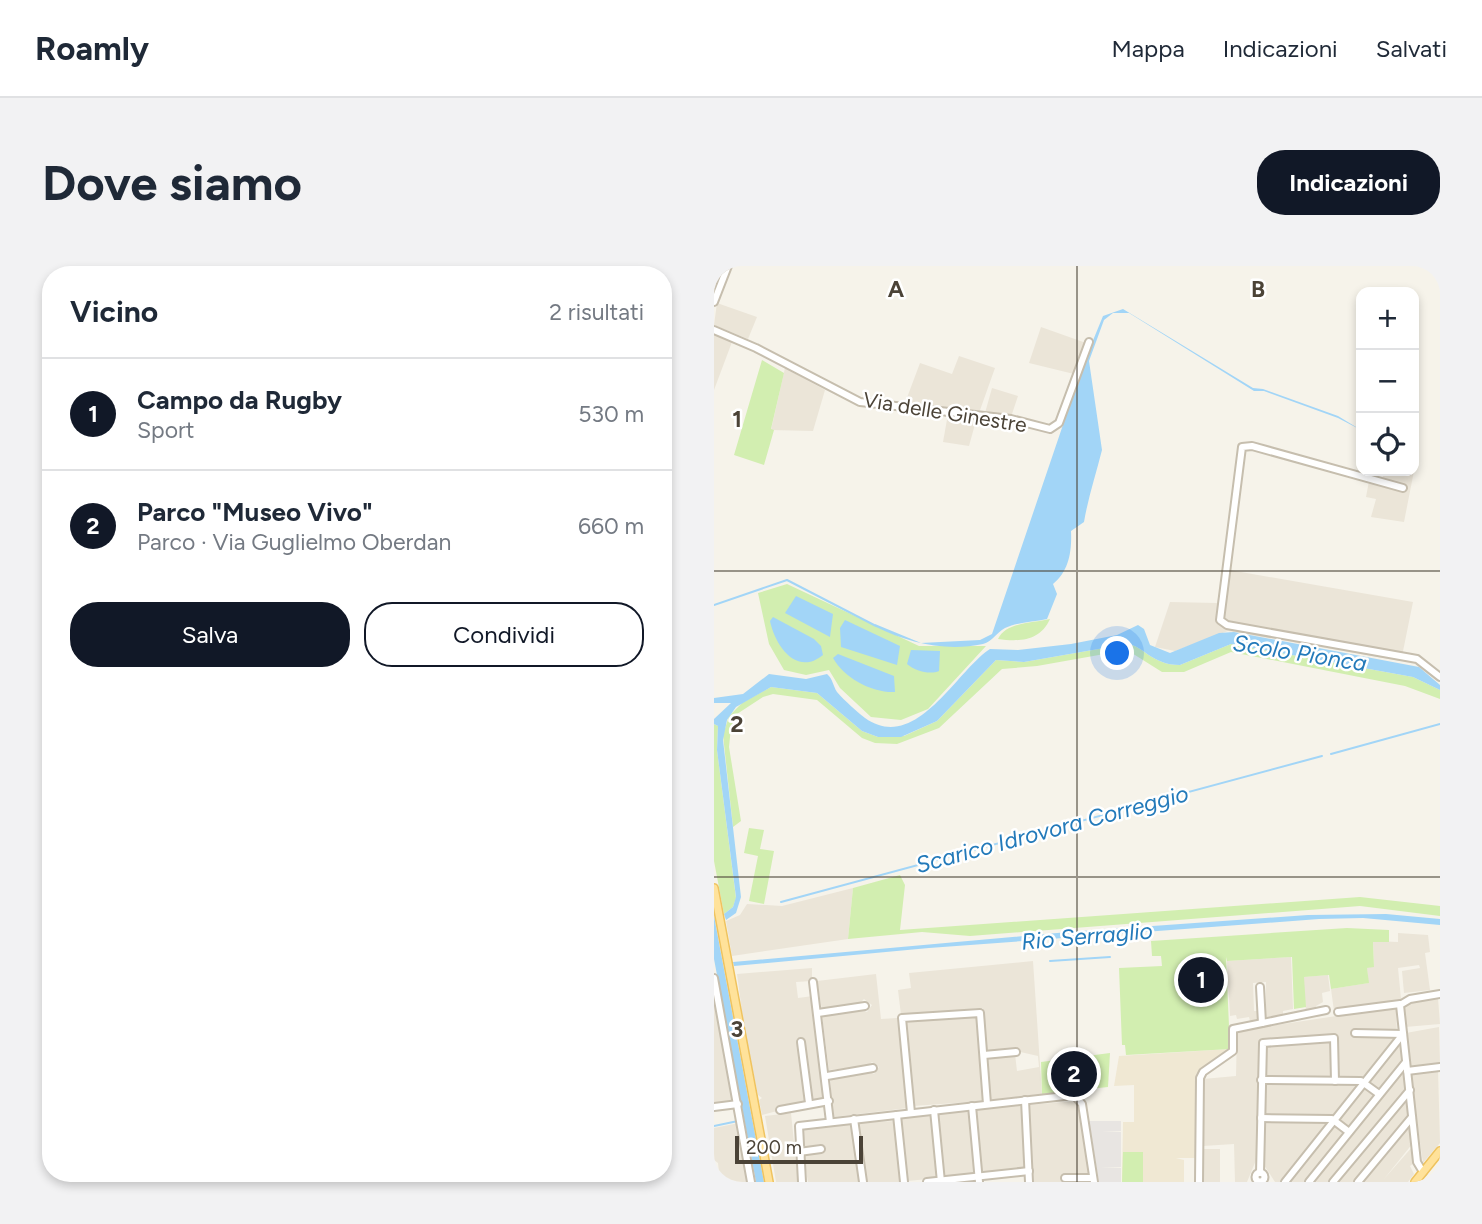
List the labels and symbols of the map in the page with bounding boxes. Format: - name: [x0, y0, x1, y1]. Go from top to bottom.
- text: A: [888, 275, 905, 303]
- text: B: [1251, 275, 1265, 303]
- street label: Via delle Ginestre: [861, 387, 1029, 437]
- text: 1: [732, 405, 742, 433]
- water label: Scolo Pionca: [1231, 629, 1369, 677]
- your location: [1100, 636, 1134, 670]
- text: 2: [730, 710, 744, 738]
- water label: Scarico Idrovora Correggio: [912, 779, 1192, 879]
- water label: Rio Serraglio: [1020, 916, 1154, 956]
- pin: 1: [1178, 954, 1224, 1006]
- text: 3: [731, 1015, 743, 1043]
- pin: 2: [1051, 1048, 1097, 1100]
- scale bar: [735, 1133, 863, 1165]

